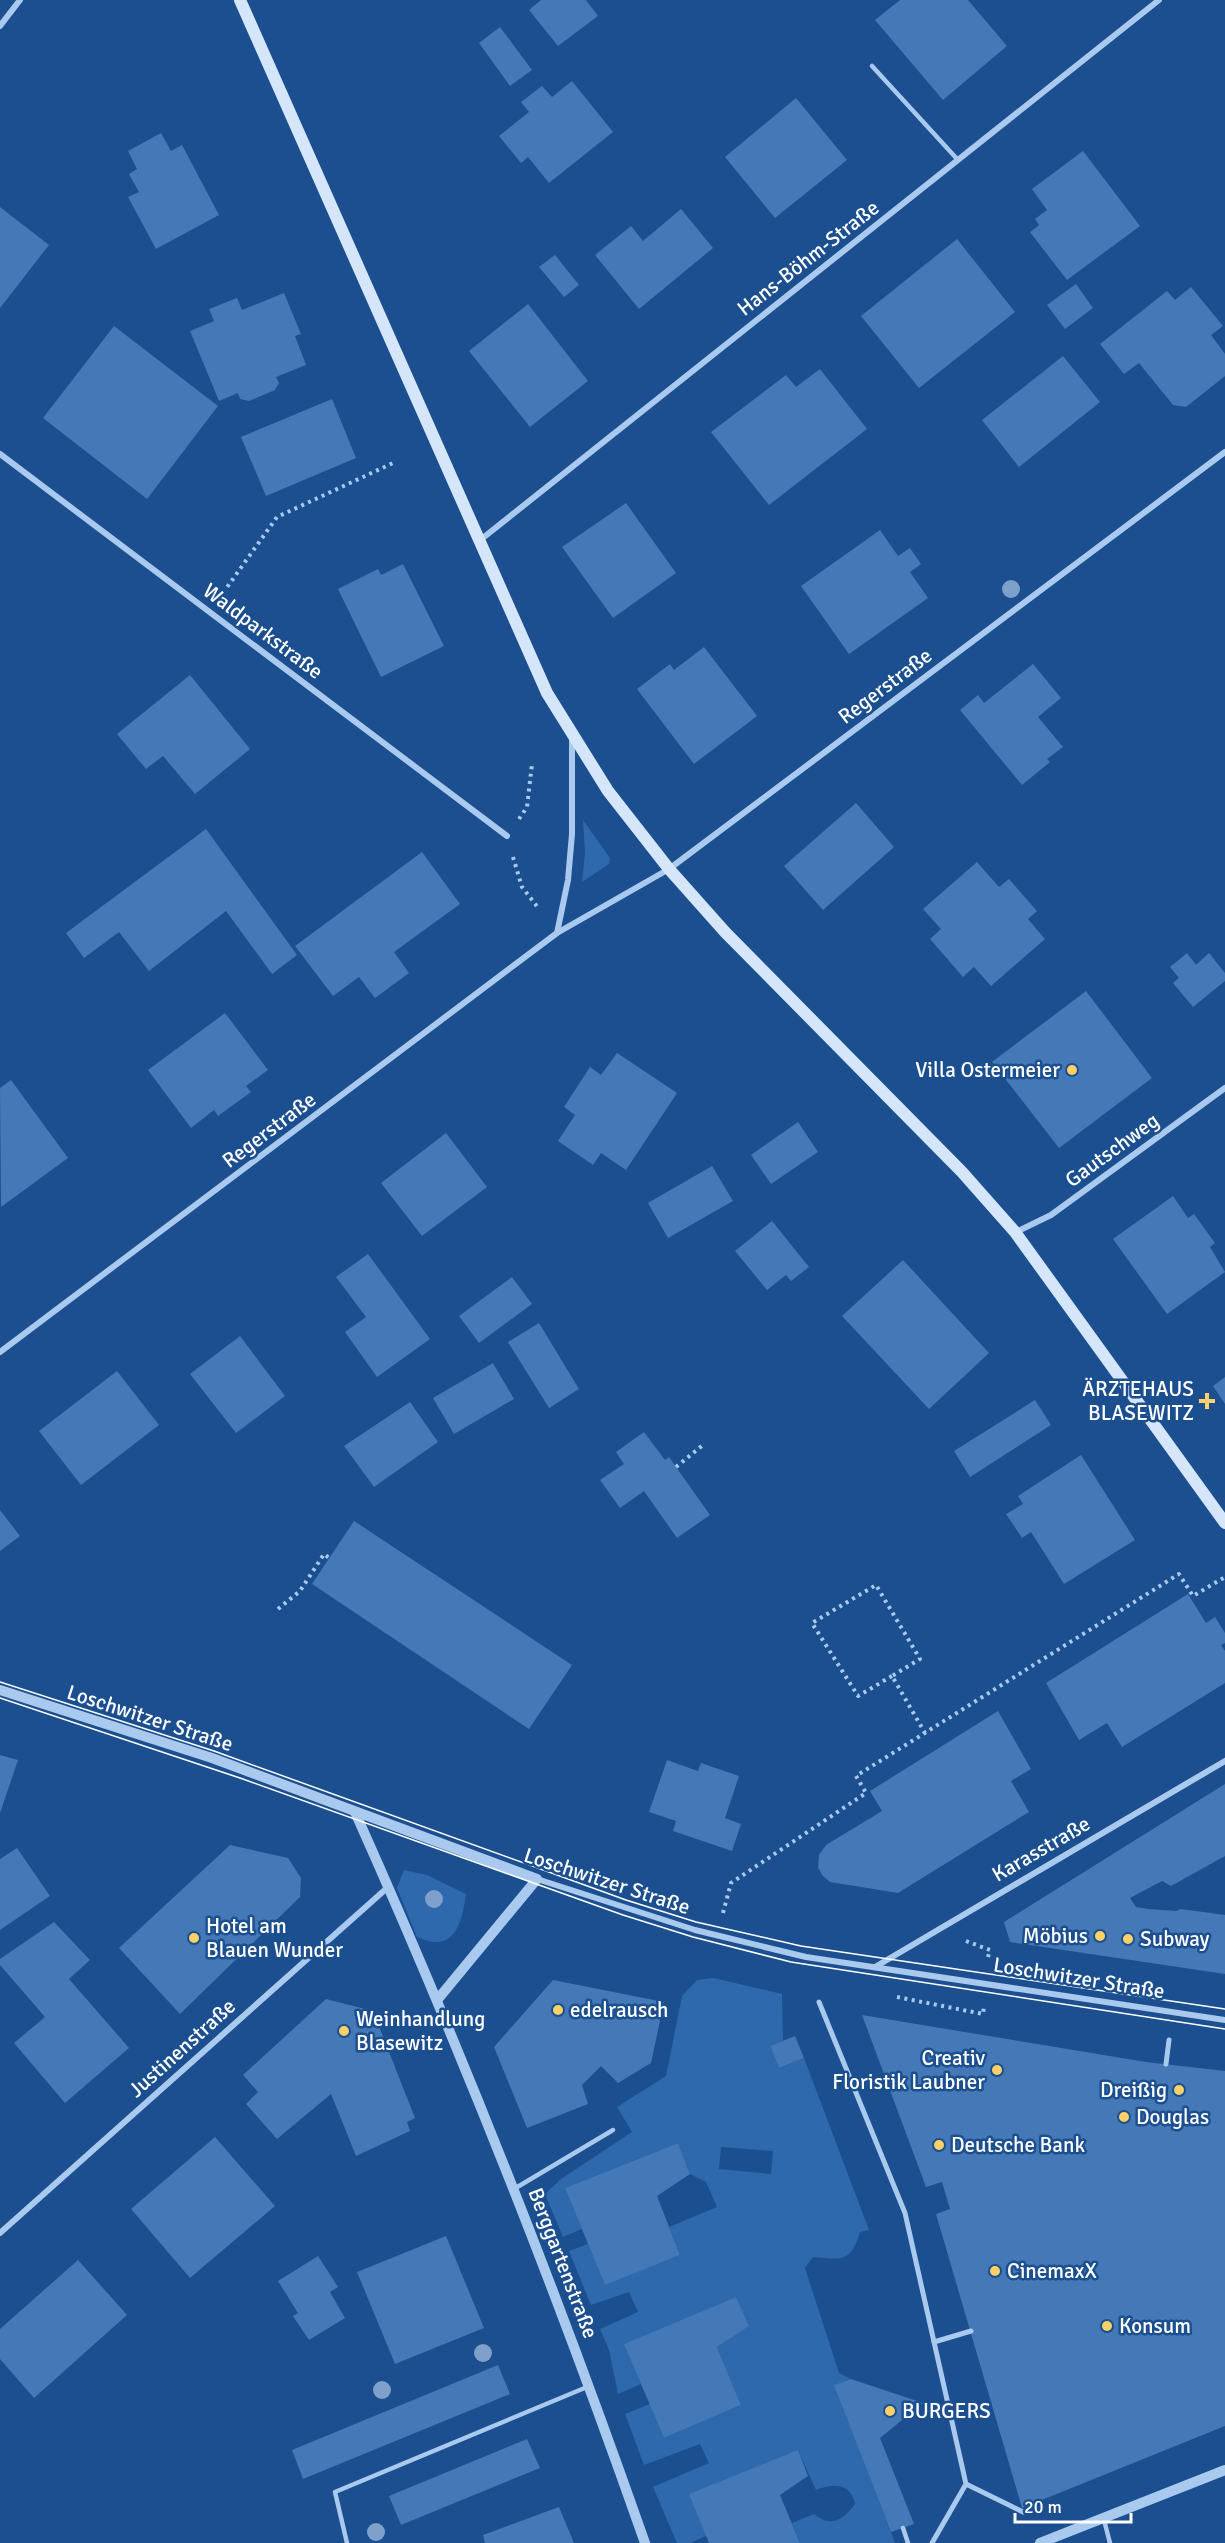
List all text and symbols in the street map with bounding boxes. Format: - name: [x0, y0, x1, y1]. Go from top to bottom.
- street label: Hans-Böhm-Straße: [732, 195, 884, 321]
- street label: Waldparkstraße: [198, 577, 328, 685]
- street label: Regerstraße: [833, 642, 937, 730]
- place label: Villa Ostermeier: [915, 1057, 1060, 1083]
- marker: Villa Ostermeier: [1065, 1063, 1079, 1077]
- street label: Regerstraße: [217, 1086, 321, 1174]
- street label: Gautschweg: [1060, 1107, 1164, 1193]
- place label: ÄRZTEHAUS BLASEWITZ: [1082, 1376, 1194, 1426]
- marker: ÄRZTEHAUS BLASEWITZ: [1198, 1392, 1216, 1410]
- street label: Loschwitzer Straße: [64, 1679, 236, 1757]
- street label: Karasstraße: [987, 1810, 1095, 1888]
- street label: Loschwitzer Straße: [521, 1842, 693, 1920]
- place label: Hotel am Blauen Wunder: [206, 1913, 343, 1963]
- place label: Möbius: [1023, 1923, 1088, 1949]
- place label: Subway: [1140, 1926, 1210, 1952]
- marker: Möbius: [1093, 1929, 1107, 1943]
- marker: Hotel am Blauen Wunder: [187, 1931, 201, 1945]
- marker: Subway: [1121, 1932, 1135, 1946]
- street label: Loschwitzer Straße: [991, 1952, 1167, 2004]
- street label: Justinenstraße: [123, 1993, 241, 2103]
- place label: edelrausch: [570, 1997, 669, 2023]
- marker: edelrausch: [551, 2003, 565, 2017]
- place label: Weinhandlung Blasewitz: [356, 2006, 485, 2056]
- marker: Weinhandlung Blasewitz: [337, 2024, 351, 2038]
- place label: Creativ Floristik Laubner: [832, 2045, 985, 2095]
- marker: Creativ Floristik Laubner: [990, 2063, 1004, 2077]
- place label: Dreißig: [1100, 2077, 1167, 2103]
- marker: Dreißig: [1172, 2083, 1186, 2097]
- place label: Douglas: [1136, 2104, 1209, 2130]
- marker: Douglas: [1117, 2110, 1131, 2124]
- place label: Deutsche Bank: [951, 2132, 1085, 2158]
- marker: Deutsche Bank: [932, 2138, 946, 2152]
- street label: Berggartenstraße: [522, 2184, 604, 2342]
- place label: CinemaxX: [1007, 2258, 1097, 2284]
- marker: CinemaxX: [988, 2264, 1002, 2278]
- place label: Konsum: [1119, 2313, 1191, 2339]
- marker: Konsum: [1100, 2319, 1114, 2333]
- place label: BURGERS: [902, 2398, 991, 2424]
- marker: BURGERS: [883, 2404, 897, 2418]
- scale bar: [1015, 2486, 1130, 2524]
- text: 20 m: [1024, 2496, 1062, 2518]

